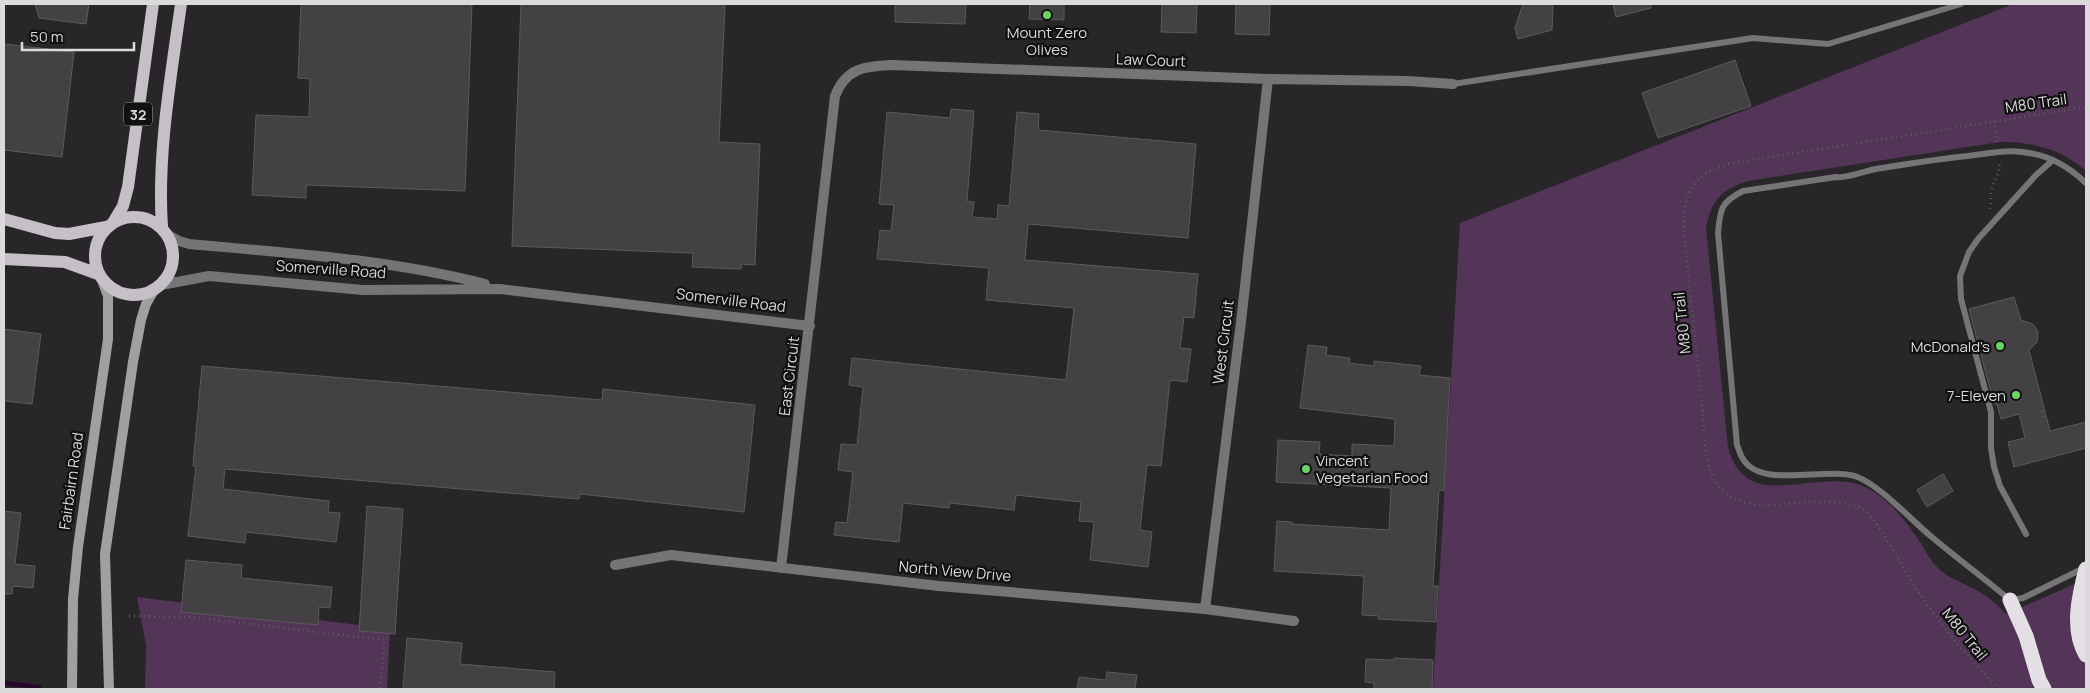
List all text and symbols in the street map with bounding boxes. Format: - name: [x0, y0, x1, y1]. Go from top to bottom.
- marker: Mount Zero Olives: [1041, 9, 1053, 21]
- scale bar: [22, 20, 135, 52]
- place label: Mount Zero Olives: [1007, 22, 1087, 60]
- text: 50 m: [30, 26, 64, 47]
- street label: Law Court: [1116, 48, 1186, 72]
- street label: M80 Trail: [2004, 88, 2068, 118]
- road number: 32: [124, 102, 152, 126]
- street label: Somerville Road: [275, 255, 387, 283]
- street label: Somerville Road: [675, 283, 787, 317]
- street label: M80 Trail: [1668, 291, 1696, 355]
- street label: West Circuit: [1207, 299, 1239, 385]
- street label: East Circuit: [774, 335, 804, 417]
- place label: McDonald's: [1911, 336, 1990, 357]
- marker: McDonald's: [1994, 340, 2006, 352]
- place label: 7-Eleven: [1947, 385, 2006, 406]
- marker: 7-Eleven: [2010, 389, 2022, 401]
- street label: Fairbairn Road: [54, 431, 88, 531]
- place label: Vincent Vegetarian Food: [1316, 450, 1428, 488]
- marker: Vincent Vegetarian Food: [1300, 463, 1312, 475]
- street label: North View Drive: [898, 556, 1012, 586]
- street label: M80 Trail: [1937, 603, 1993, 665]

